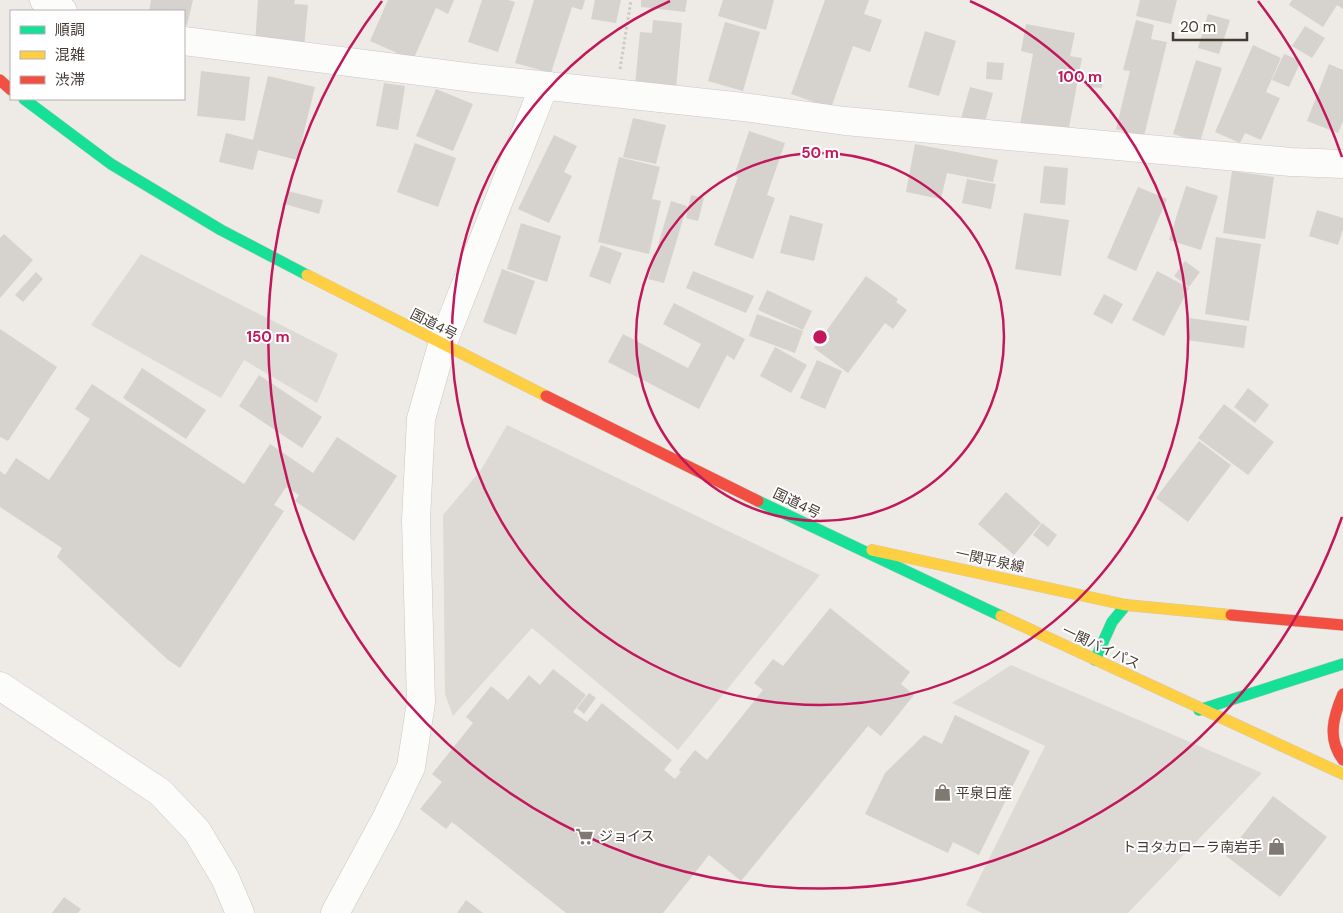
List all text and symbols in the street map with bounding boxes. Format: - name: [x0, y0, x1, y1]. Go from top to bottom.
- legend: [10, 10, 185, 100]
- scale bar: [1173, 10, 1247, 42]
- text: 20 m: [1180, 17, 1216, 37]
- text: 順調: [55, 20, 85, 40]
- text: 混雑: [55, 45, 85, 65]
- text: 100 m: [1058, 67, 1102, 87]
- text: 渋滞: [55, 70, 85, 90]
- text: 50 m: [801, 143, 839, 163]
- street label: 国道4号: [407, 305, 461, 343]
- text: 150 m: [247, 327, 290, 347]
- centre of rings: [811, 328, 829, 346]
- street label: 国道4号: [770, 484, 824, 522]
- street label: 一関平泉線: [954, 544, 1026, 576]
- street label: 一関バイパス: [1059, 621, 1143, 673]
- shop icon: 平泉日産: [932, 783, 952, 803]
- place label: 平泉日産: [956, 784, 1012, 802]
- supermarket icon: ジョイス: [575, 826, 595, 846]
- place label: ジョイス: [599, 827, 655, 845]
- shop icon: トヨタカローラ南岩手: [1266, 837, 1286, 857]
- place label: トヨタカローラ南岩手: [1122, 838, 1262, 856]

